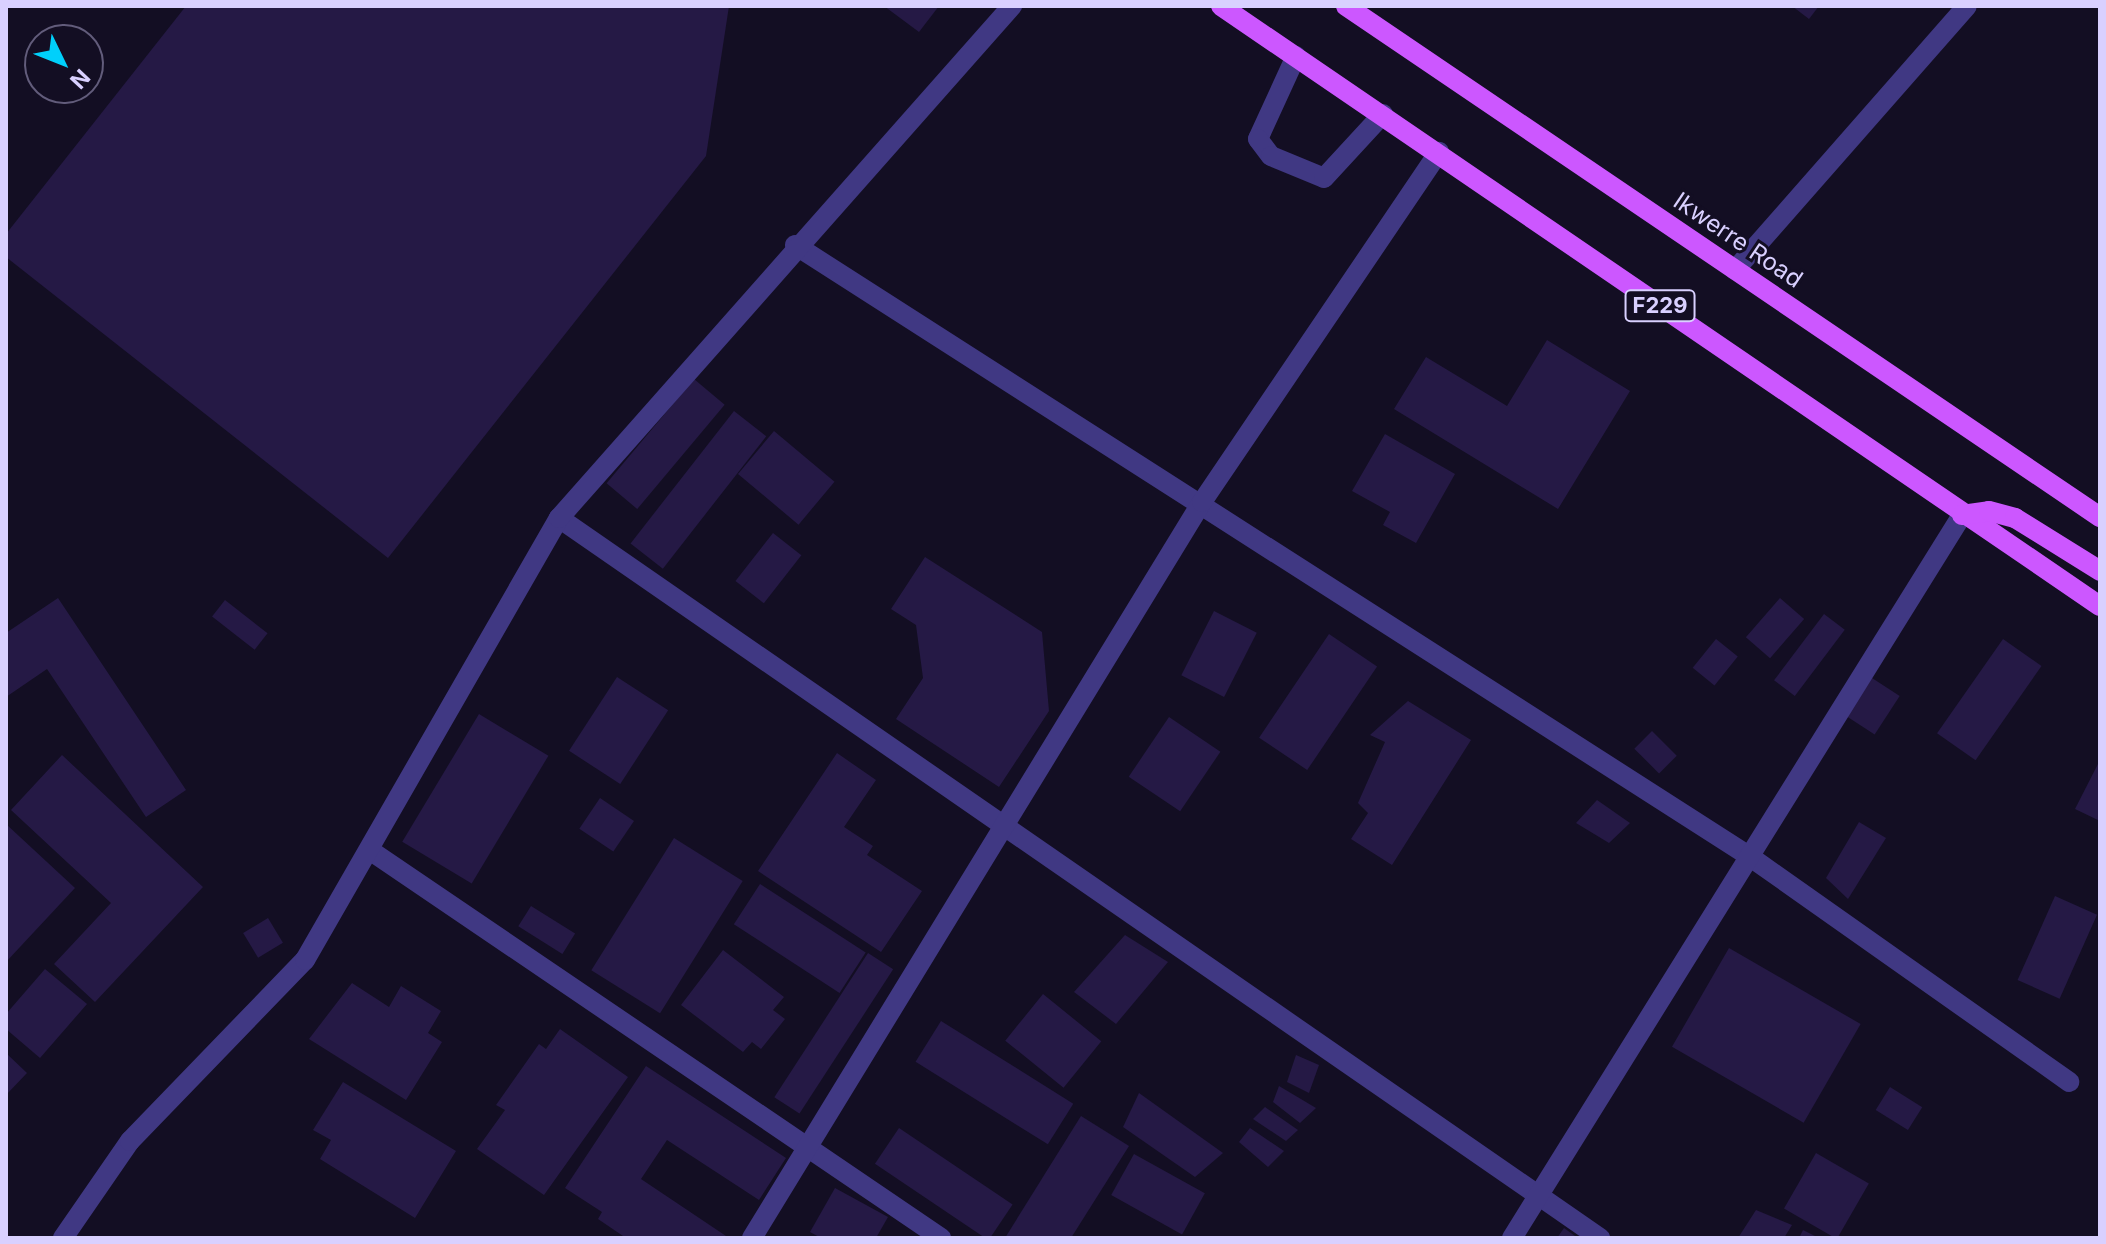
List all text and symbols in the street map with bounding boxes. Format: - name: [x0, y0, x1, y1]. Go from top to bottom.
- north arrow: [24, 24, 104, 104]
- text: N: [65, 64, 95, 94]
- street label: Ikwerre Road: [1668, 186, 1808, 294]
- road number: F229: [1624, 288, 1696, 324]

